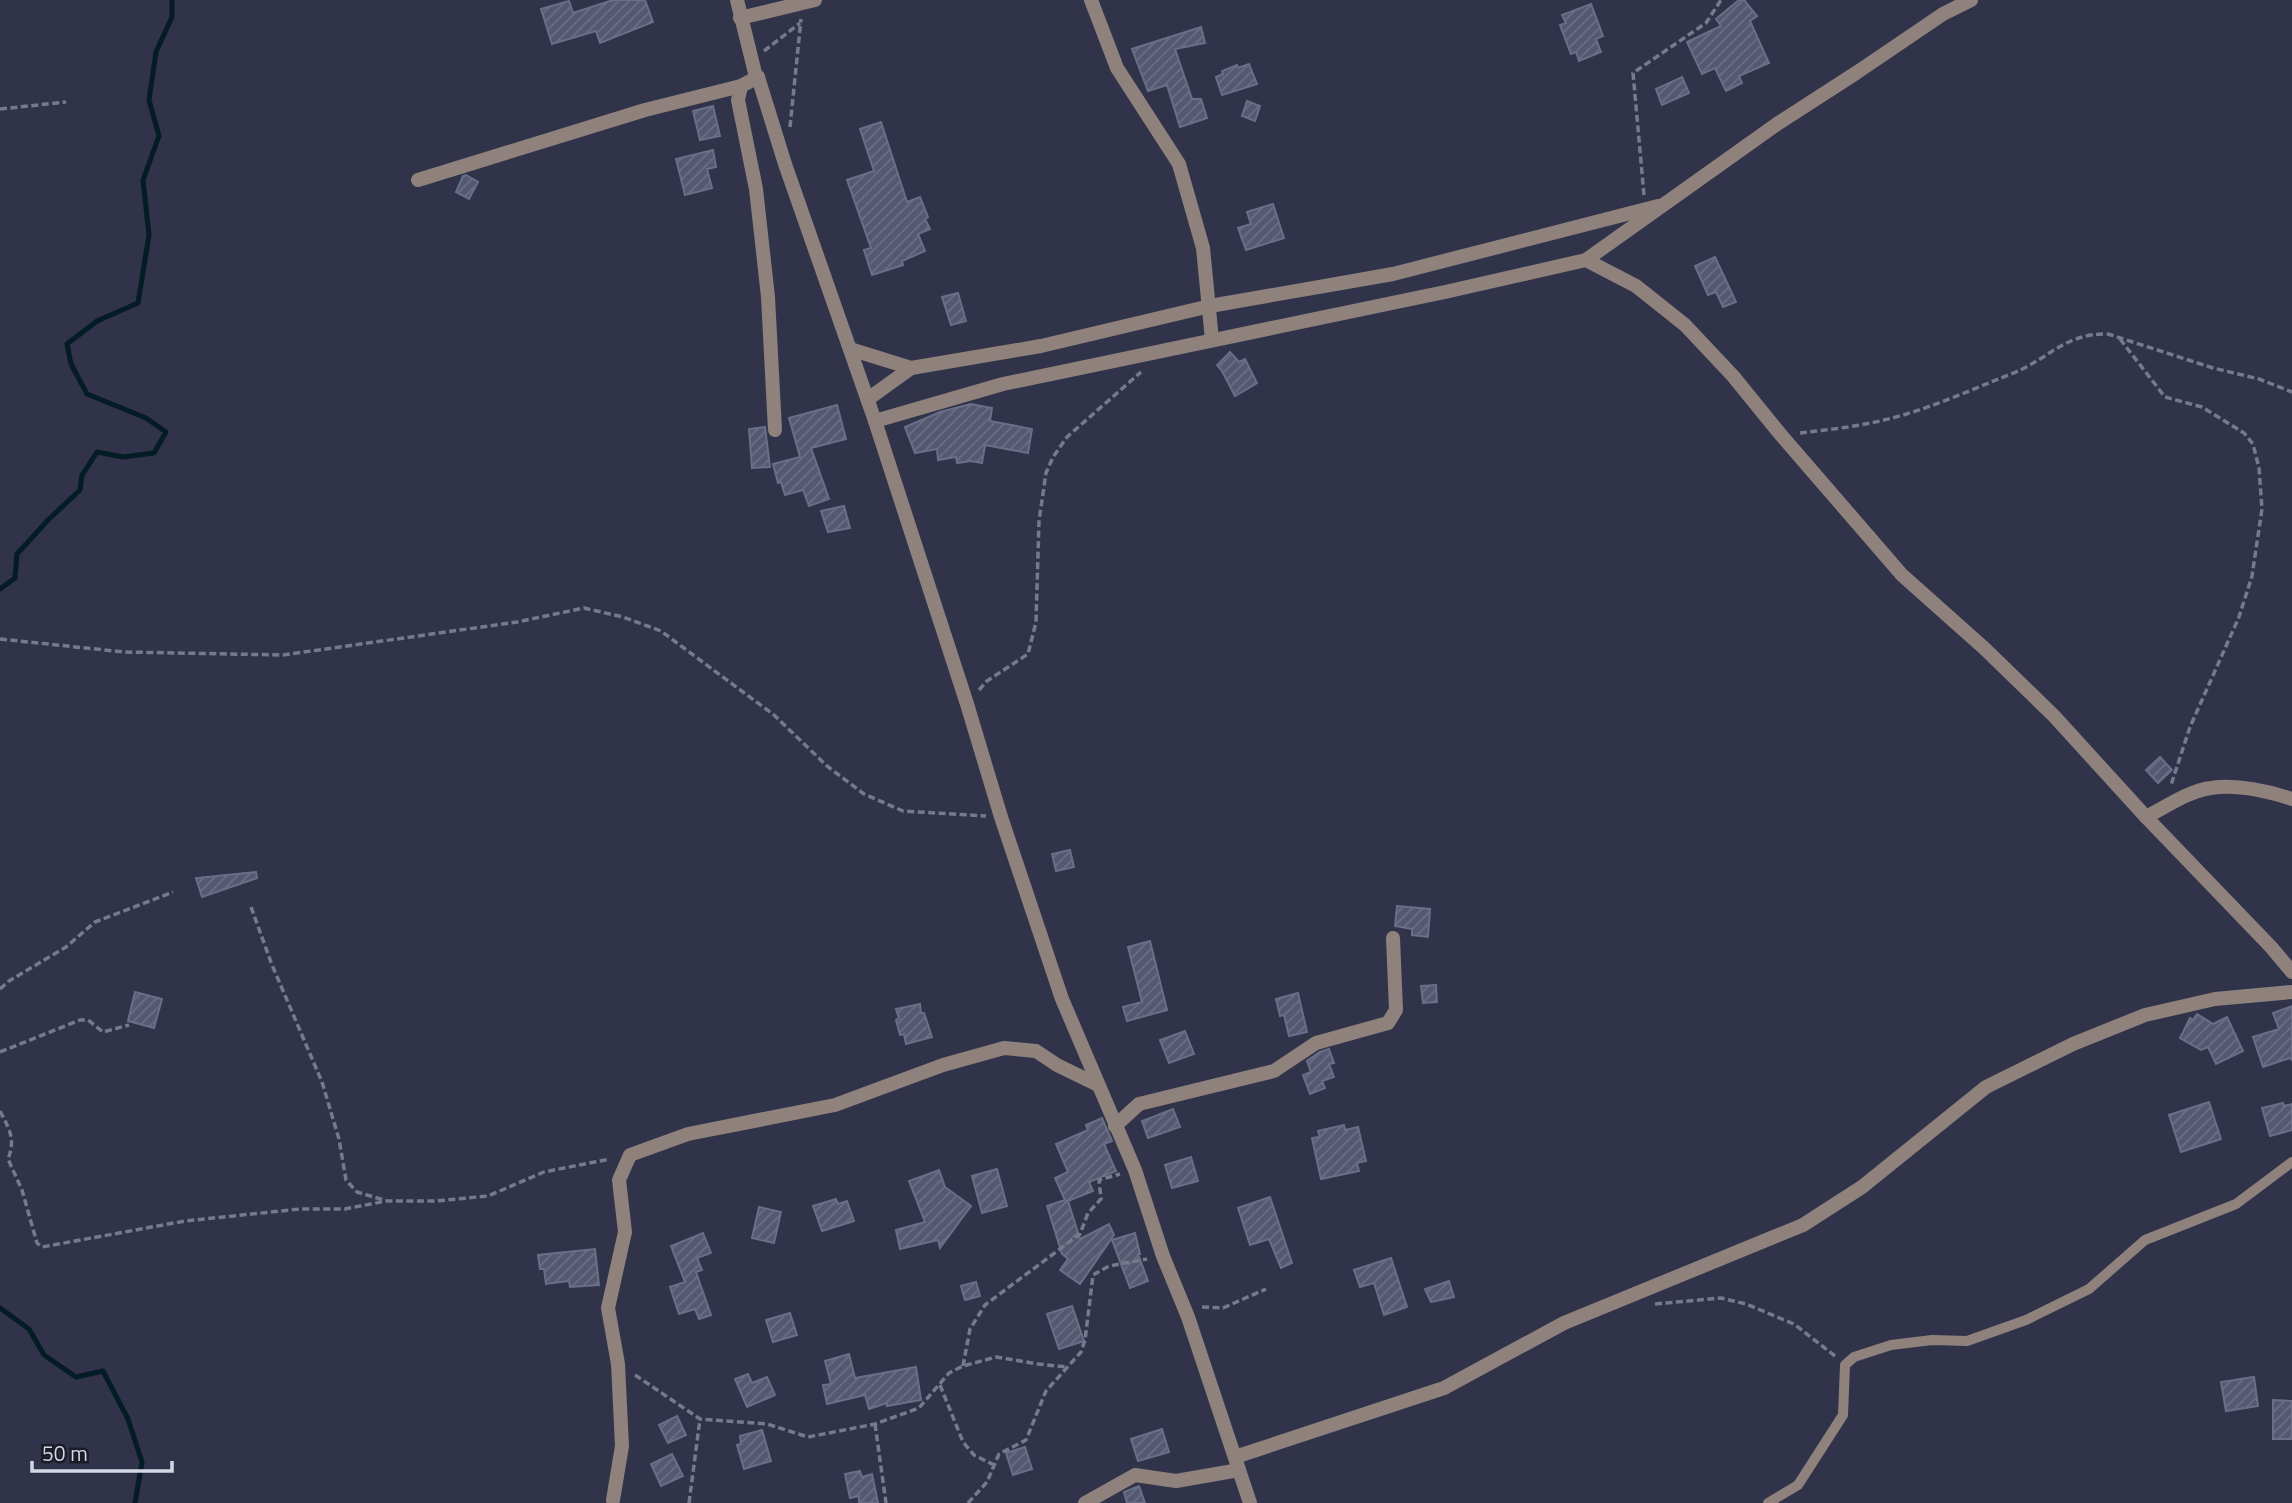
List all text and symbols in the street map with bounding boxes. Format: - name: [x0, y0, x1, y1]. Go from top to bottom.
- scale bar: [32, 1430, 172, 1474]
- text: 50 m: [42, 1437, 88, 1469]

